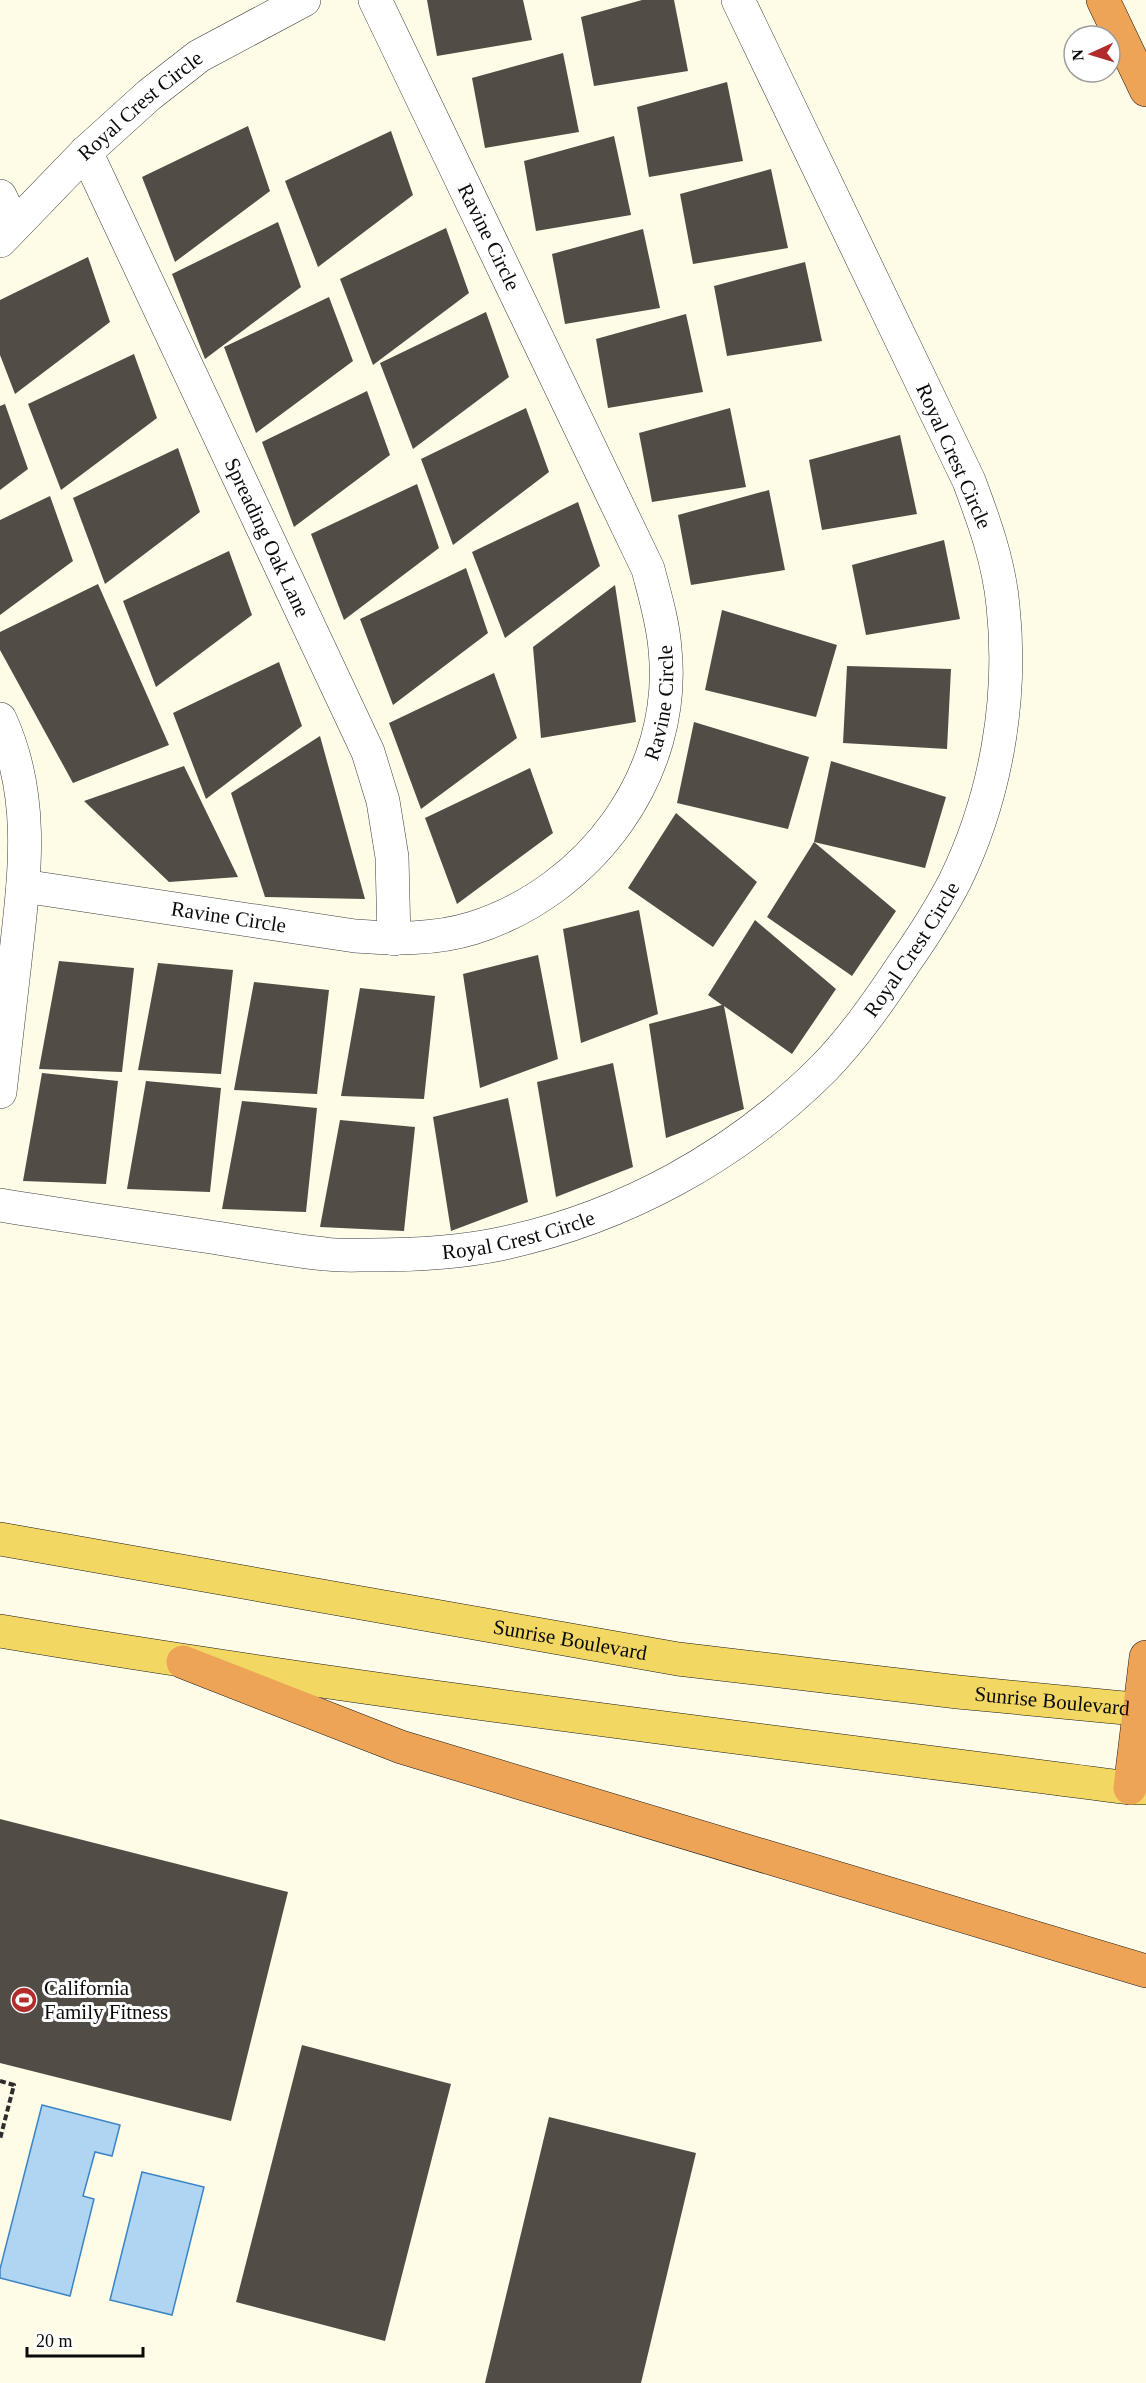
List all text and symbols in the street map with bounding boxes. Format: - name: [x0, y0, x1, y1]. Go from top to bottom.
- north arrow: [1062, 24, 1122, 84]
- street label: Royal Crest Circle: [73, 46, 207, 166]
- text: N: [1069, 48, 1086, 61]
- street label: Ravine Circle: [453, 180, 525, 294]
- street label: Royal Crest Circle: [911, 380, 997, 532]
- street label: Spreading Oak Lane: [220, 454, 315, 621]
- street label: Ravine Circle: [639, 644, 678, 763]
- street label: Royal Crest Circle: [859, 878, 964, 1022]
- street label: Ravine Circle: [169, 896, 288, 937]
- street label: Royal Crest Circle: [441, 1205, 598, 1264]
- street label: Sunrise Boulevard: [491, 1615, 649, 1665]
- street label: Sunrise Boulevard: [973, 1682, 1131, 1720]
- place label: California Family Fitness: [44, 1976, 168, 2024]
- sports icon: California Family Fitness: [9, 1985, 39, 2015]
- scale bar: [27, 2320, 142, 2358]
- text: 20 m: [36, 2331, 73, 2351]

